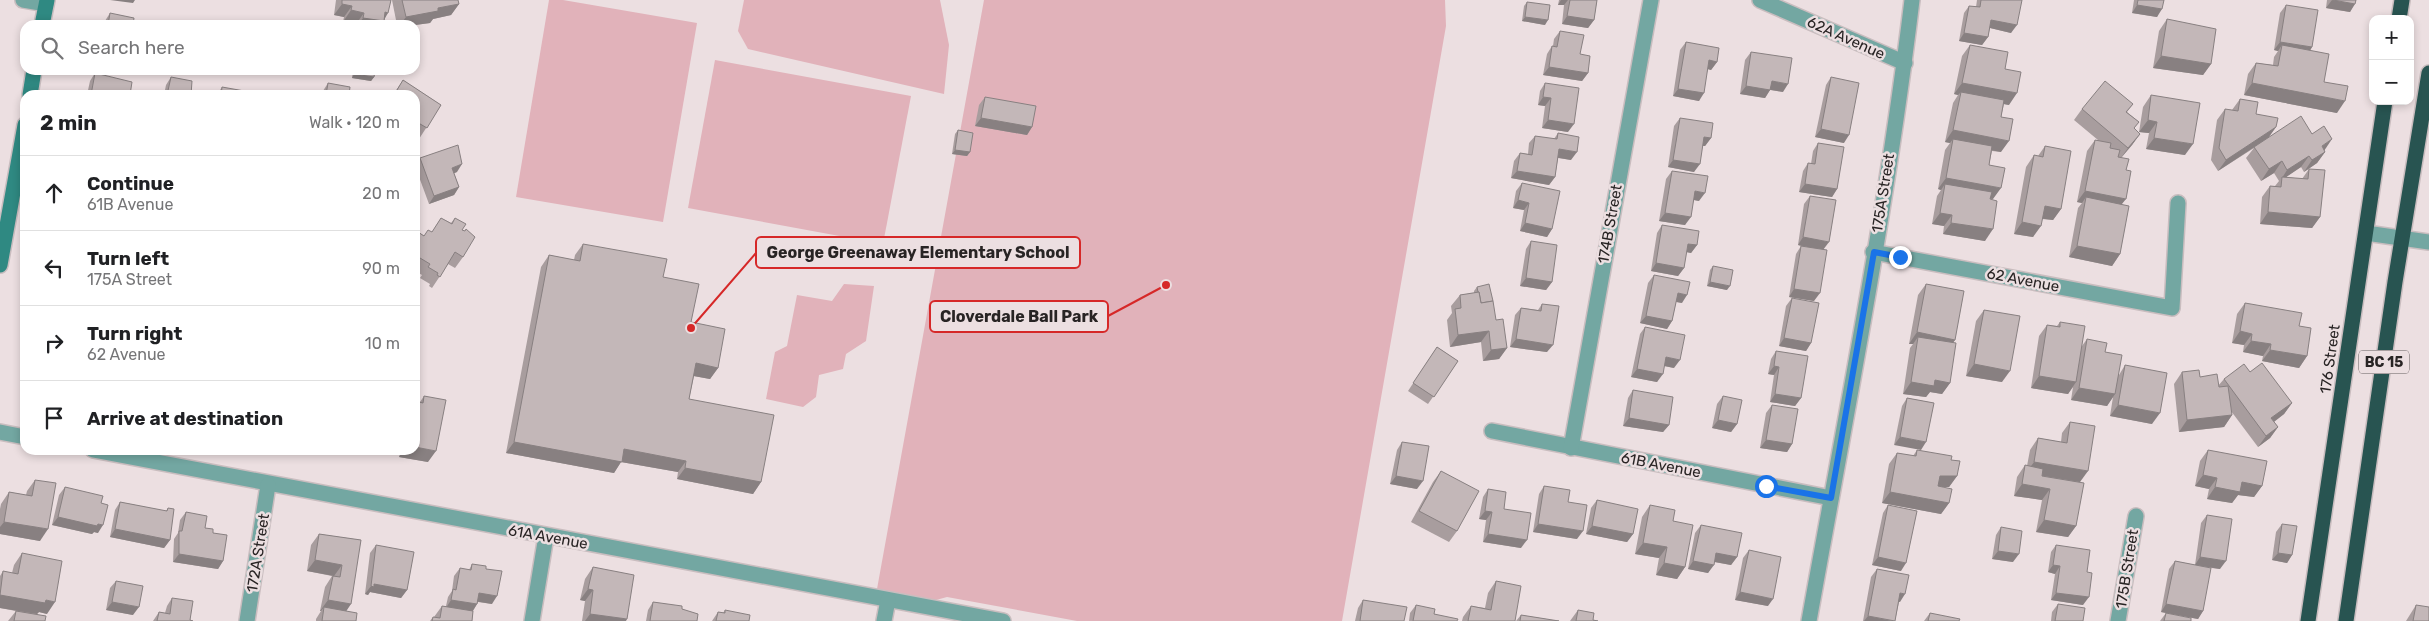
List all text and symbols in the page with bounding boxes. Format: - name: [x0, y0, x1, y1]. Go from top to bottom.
- street label: 62A Avenue: [1804, 13, 1888, 63]
- map controls: [2369, 15, 2414, 105]
- button: +: [2369, 15, 2414, 60]
- search box: [20, 20, 420, 75]
- icon: search: [38, 34, 66, 62]
- text: Search here: [78, 36, 185, 59]
- button: −: [2369, 60, 2414, 105]
- text: 2 min: [40, 110, 97, 135]
- text: Walk · 120 m: [309, 113, 400, 132]
- street label: 175A Street: [1868, 152, 1898, 234]
- text: Continue: [87, 172, 174, 195]
- icon: ahead: [40, 179, 68, 207]
- street label: 174B Street: [1594, 183, 1626, 265]
- text: 20 m: [362, 184, 400, 203]
- text: 61B Avenue: [87, 195, 173, 214]
- callout: George Greenaway Elementary School: [756, 237, 1080, 268]
- text: George Greenaway Elementary School: [766, 243, 1070, 262]
- route end: [1889, 246, 1912, 269]
- text: Turn left: [87, 247, 169, 270]
- icon: left: [40, 254, 68, 282]
- text: 90 m: [362, 259, 400, 278]
- street label: 62 Avenue: [1985, 264, 2061, 296]
- text: 175A Street: [87, 270, 172, 289]
- callout: Cloverdale Ball Park: [930, 301, 1108, 332]
- text: Cloverdale Ball Park: [940, 307, 1099, 326]
- text: Turn right: [87, 322, 182, 345]
- street label: 176 Street: [2316, 323, 2344, 395]
- icon: right: [40, 329, 68, 357]
- text: 10 m: [365, 334, 400, 353]
- text: 62 Avenue: [87, 345, 166, 364]
- road number: BC 15: [2359, 351, 2409, 374]
- icon: arrive: [40, 404, 68, 432]
- text: Arrive at destination: [87, 407, 283, 430]
- street label: 61B Avenue: [1620, 448, 1702, 482]
- route start: [1755, 475, 1778, 498]
- street label: 172A Street: [243, 512, 273, 594]
- street label: 61A Avenue: [507, 521, 589, 553]
- street label: 175B Street: [2112, 528, 2142, 610]

